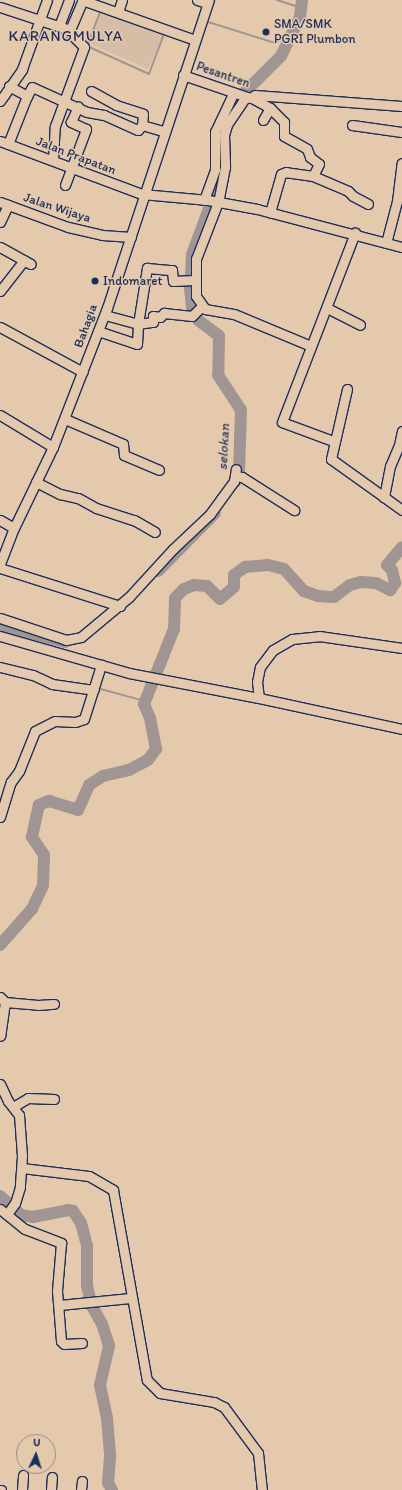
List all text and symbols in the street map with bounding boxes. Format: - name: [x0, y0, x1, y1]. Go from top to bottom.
- place label: SMA/SMK PGRI Plumbon: [274, 17, 356, 48]
- marker: SMA/SMK PGRI Plumbon: [261, 27, 271, 37]
- district label: KARANGMULYA: [8, 28, 124, 46]
- street label: Pesantren: [194, 59, 252, 91]
- street label: Jalan Prapatan: [34, 134, 118, 178]
- street label: Jalan Wijaya: [21, 190, 93, 226]
- place label: Indomaret: [103, 273, 162, 289]
- marker: Indomaret: [90, 276, 100, 286]
- street label: Bahagia: [71, 302, 101, 350]
- water label: selokan: [214, 423, 234, 471]
- north arrow: [16, 1434, 56, 1474]
- text: U: [33, 1436, 41, 1449]

